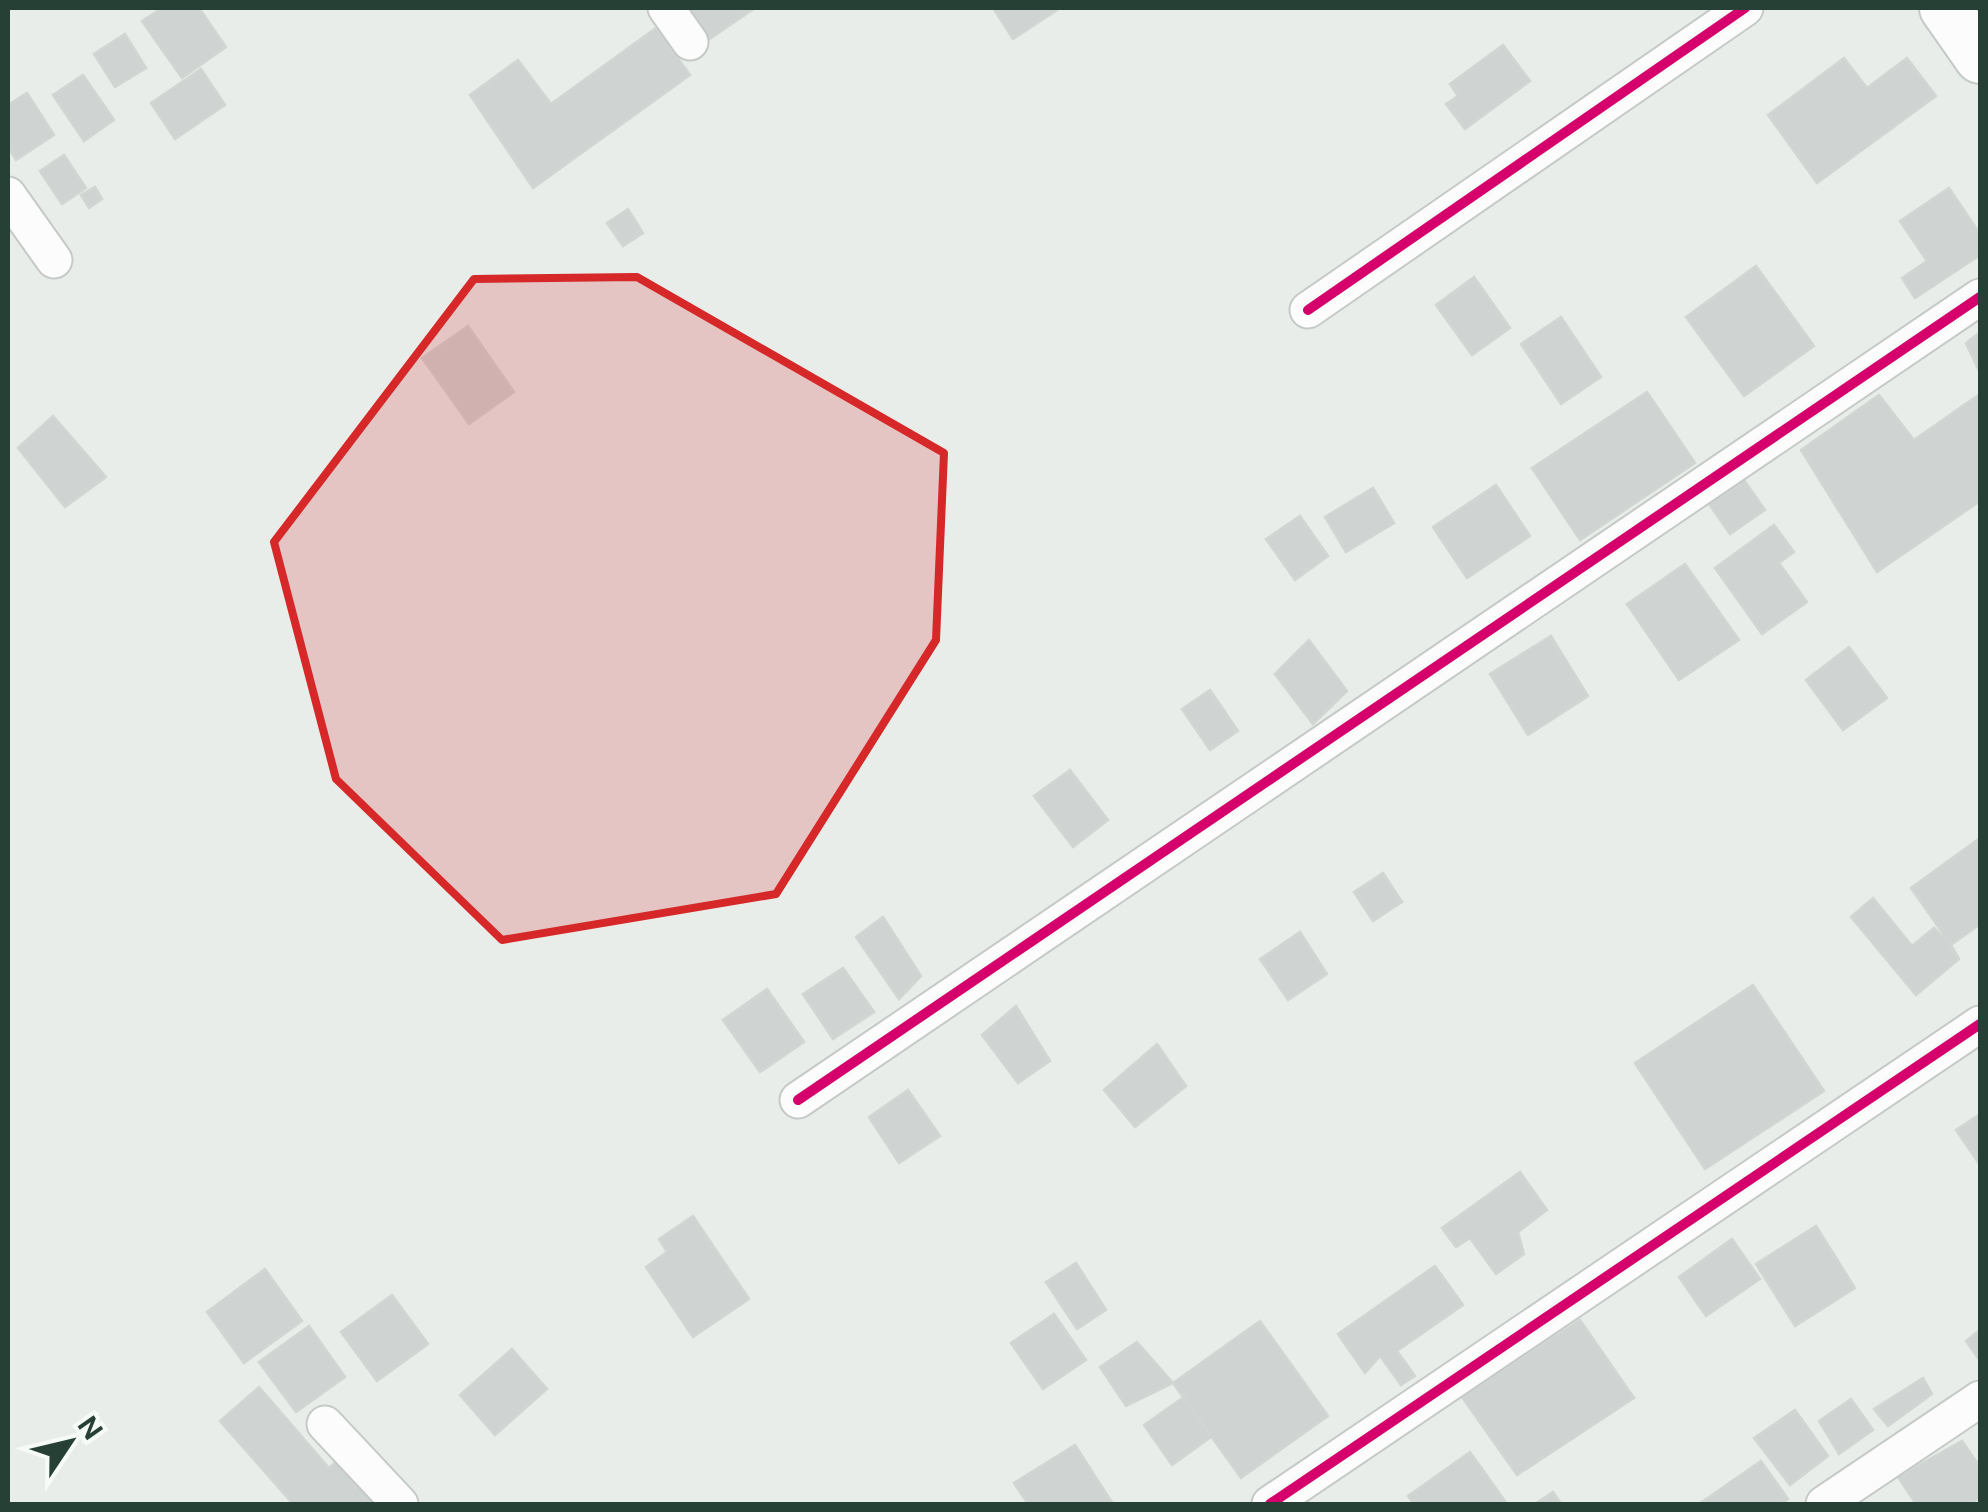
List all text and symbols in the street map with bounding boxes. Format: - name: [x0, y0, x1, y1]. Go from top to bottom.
- north arrow: [20, 1392, 120, 1492]
- text: N: [69, 1409, 111, 1447]

